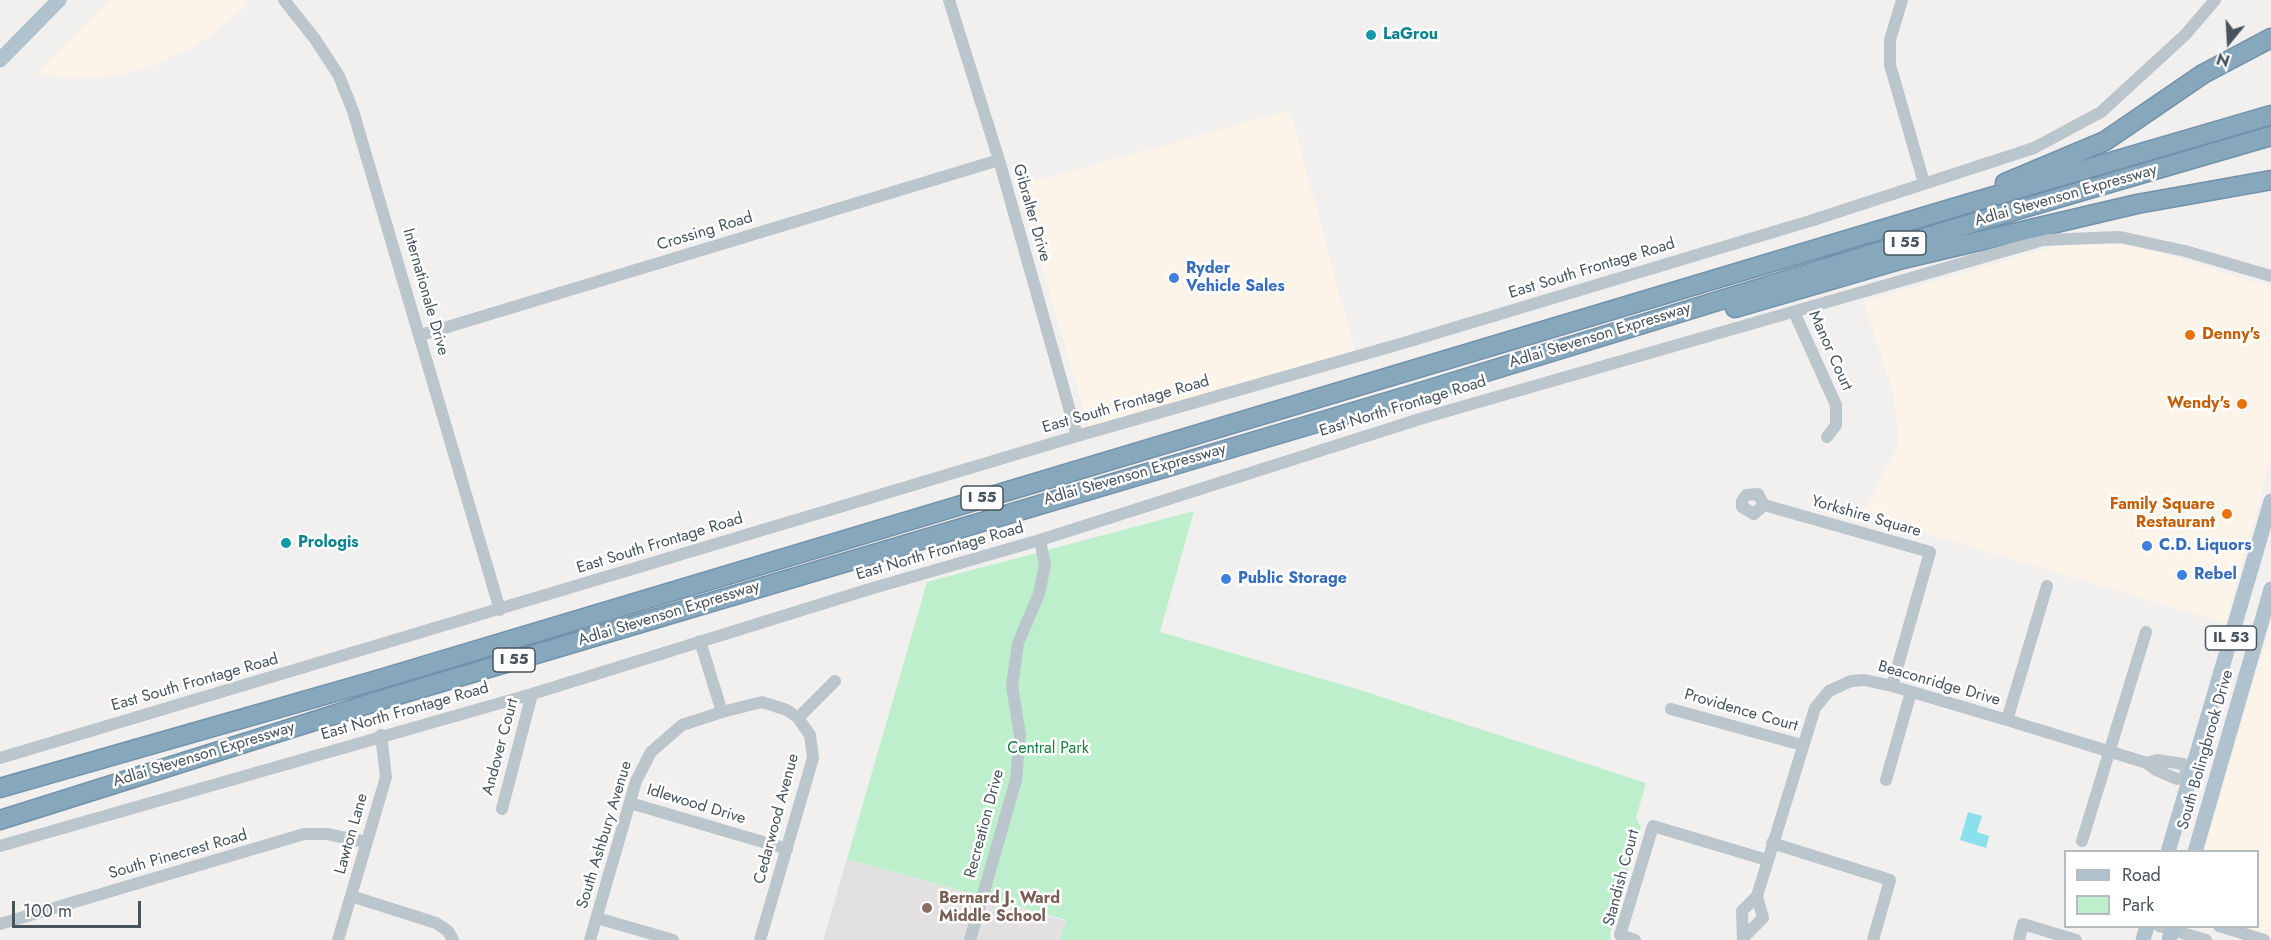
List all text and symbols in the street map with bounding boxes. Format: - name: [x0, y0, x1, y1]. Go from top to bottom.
- north arrow: [2199, 12, 2259, 72]
- place label: LaGrou: [1383, 25, 1438, 45]
- marker: LaGrou: [1364, 28, 1378, 42]
- text: N: [2214, 47, 2233, 72]
- street label: Adlai Stevenson Expressway: [1973, 161, 2159, 231]
- street label: Gibralter Drive: [1008, 162, 1054, 264]
- street label: Crossing Road: [655, 208, 755, 256]
- street label: Internationale Drive: [398, 226, 452, 358]
- road number: I 55: [1884, 231, 1926, 255]
- street label: East South Frontage Road: [1507, 235, 1677, 303]
- place label: Ryder Vehicle Sales: [1186, 259, 1285, 297]
- marker: Ryder Vehicle Sales: [1167, 271, 1181, 285]
- street label: Adlai Stevenson Expressway: [1507, 299, 1693, 373]
- street label: Manor Court: [1804, 308, 1856, 394]
- place label: Denny's: [2202, 325, 2260, 345]
- marker: Denny's: [2183, 328, 2197, 342]
- street label: East South Frontage Road: [1040, 372, 1212, 438]
- street label: East North Frontage Road: [1317, 372, 1489, 442]
- place label: Wendy's: [2167, 394, 2230, 414]
- marker: Wendy's: [2235, 397, 2249, 411]
- street label: Adlai Stevenson Expressway: [1042, 440, 1228, 510]
- road number: I 55: [961, 486, 1003, 510]
- street label: Yorkshire Square: [1809, 492, 1923, 542]
- place label: Family Square Restaurant: [2110, 495, 2215, 533]
- marker: Family Square Restaurant: [2220, 507, 2234, 521]
- street label: East South Frontage Road: [575, 510, 745, 578]
- street label: East North Frontage Road: [854, 519, 1026, 585]
- place label: Prologis: [298, 533, 359, 553]
- marker: Prologis: [279, 536, 293, 550]
- place label: C.D. Liquors: [2159, 536, 2252, 556]
- marker: C.D. Liquors: [2140, 539, 2154, 553]
- place label: Rebel: [2194, 565, 2237, 585]
- marker: Rebel: [2175, 568, 2189, 582]
- place label: Public Storage: [1238, 569, 1347, 589]
- marker: Public Storage: [1219, 572, 1233, 586]
- street label: Adlai Stevenson Expressway: [576, 577, 762, 651]
- road number: IL 53: [2206, 626, 2256, 650]
- road number: I 55: [493, 648, 535, 672]
- street label: East South Frontage Road: [109, 650, 281, 716]
- street label: Beaconridge Drive: [1876, 657, 2002, 711]
- street label: South Bolingbrook Drive: [2174, 668, 2238, 832]
- street label: East North Frontage Road: [319, 679, 491, 745]
- street label: Providence Court: [1682, 686, 1800, 736]
- street label: Andover Court: [479, 697, 523, 797]
- street label: Adlai Stevenson Expressway: [111, 718, 297, 792]
- park label: Central Park: [1007, 739, 1089, 759]
- street label: Cedarwood Avenue: [750, 752, 804, 886]
- street label: South Ashbury Avenue: [573, 759, 637, 911]
- street label: Recreation Drive: [961, 768, 1009, 880]
- street label: Idlewood Drive: [644, 781, 748, 829]
- street label: Lawton Lane: [331, 791, 373, 877]
- street label: South Pinecrest Road: [107, 826, 249, 884]
- street label: Standish Court: [1600, 828, 1644, 928]
- legend: [2064, 850, 2259, 928]
- text: Road: [2122, 862, 2161, 888]
- scale bar: [15, 889, 144, 927]
- place label: Bernard J. Ward Middle School: [939, 889, 1060, 927]
- text: Park: [2122, 892, 2154, 918]
- text: 100 m: [23, 898, 72, 924]
- marker: Bernard J. Ward Middle School: [920, 901, 934, 915]

